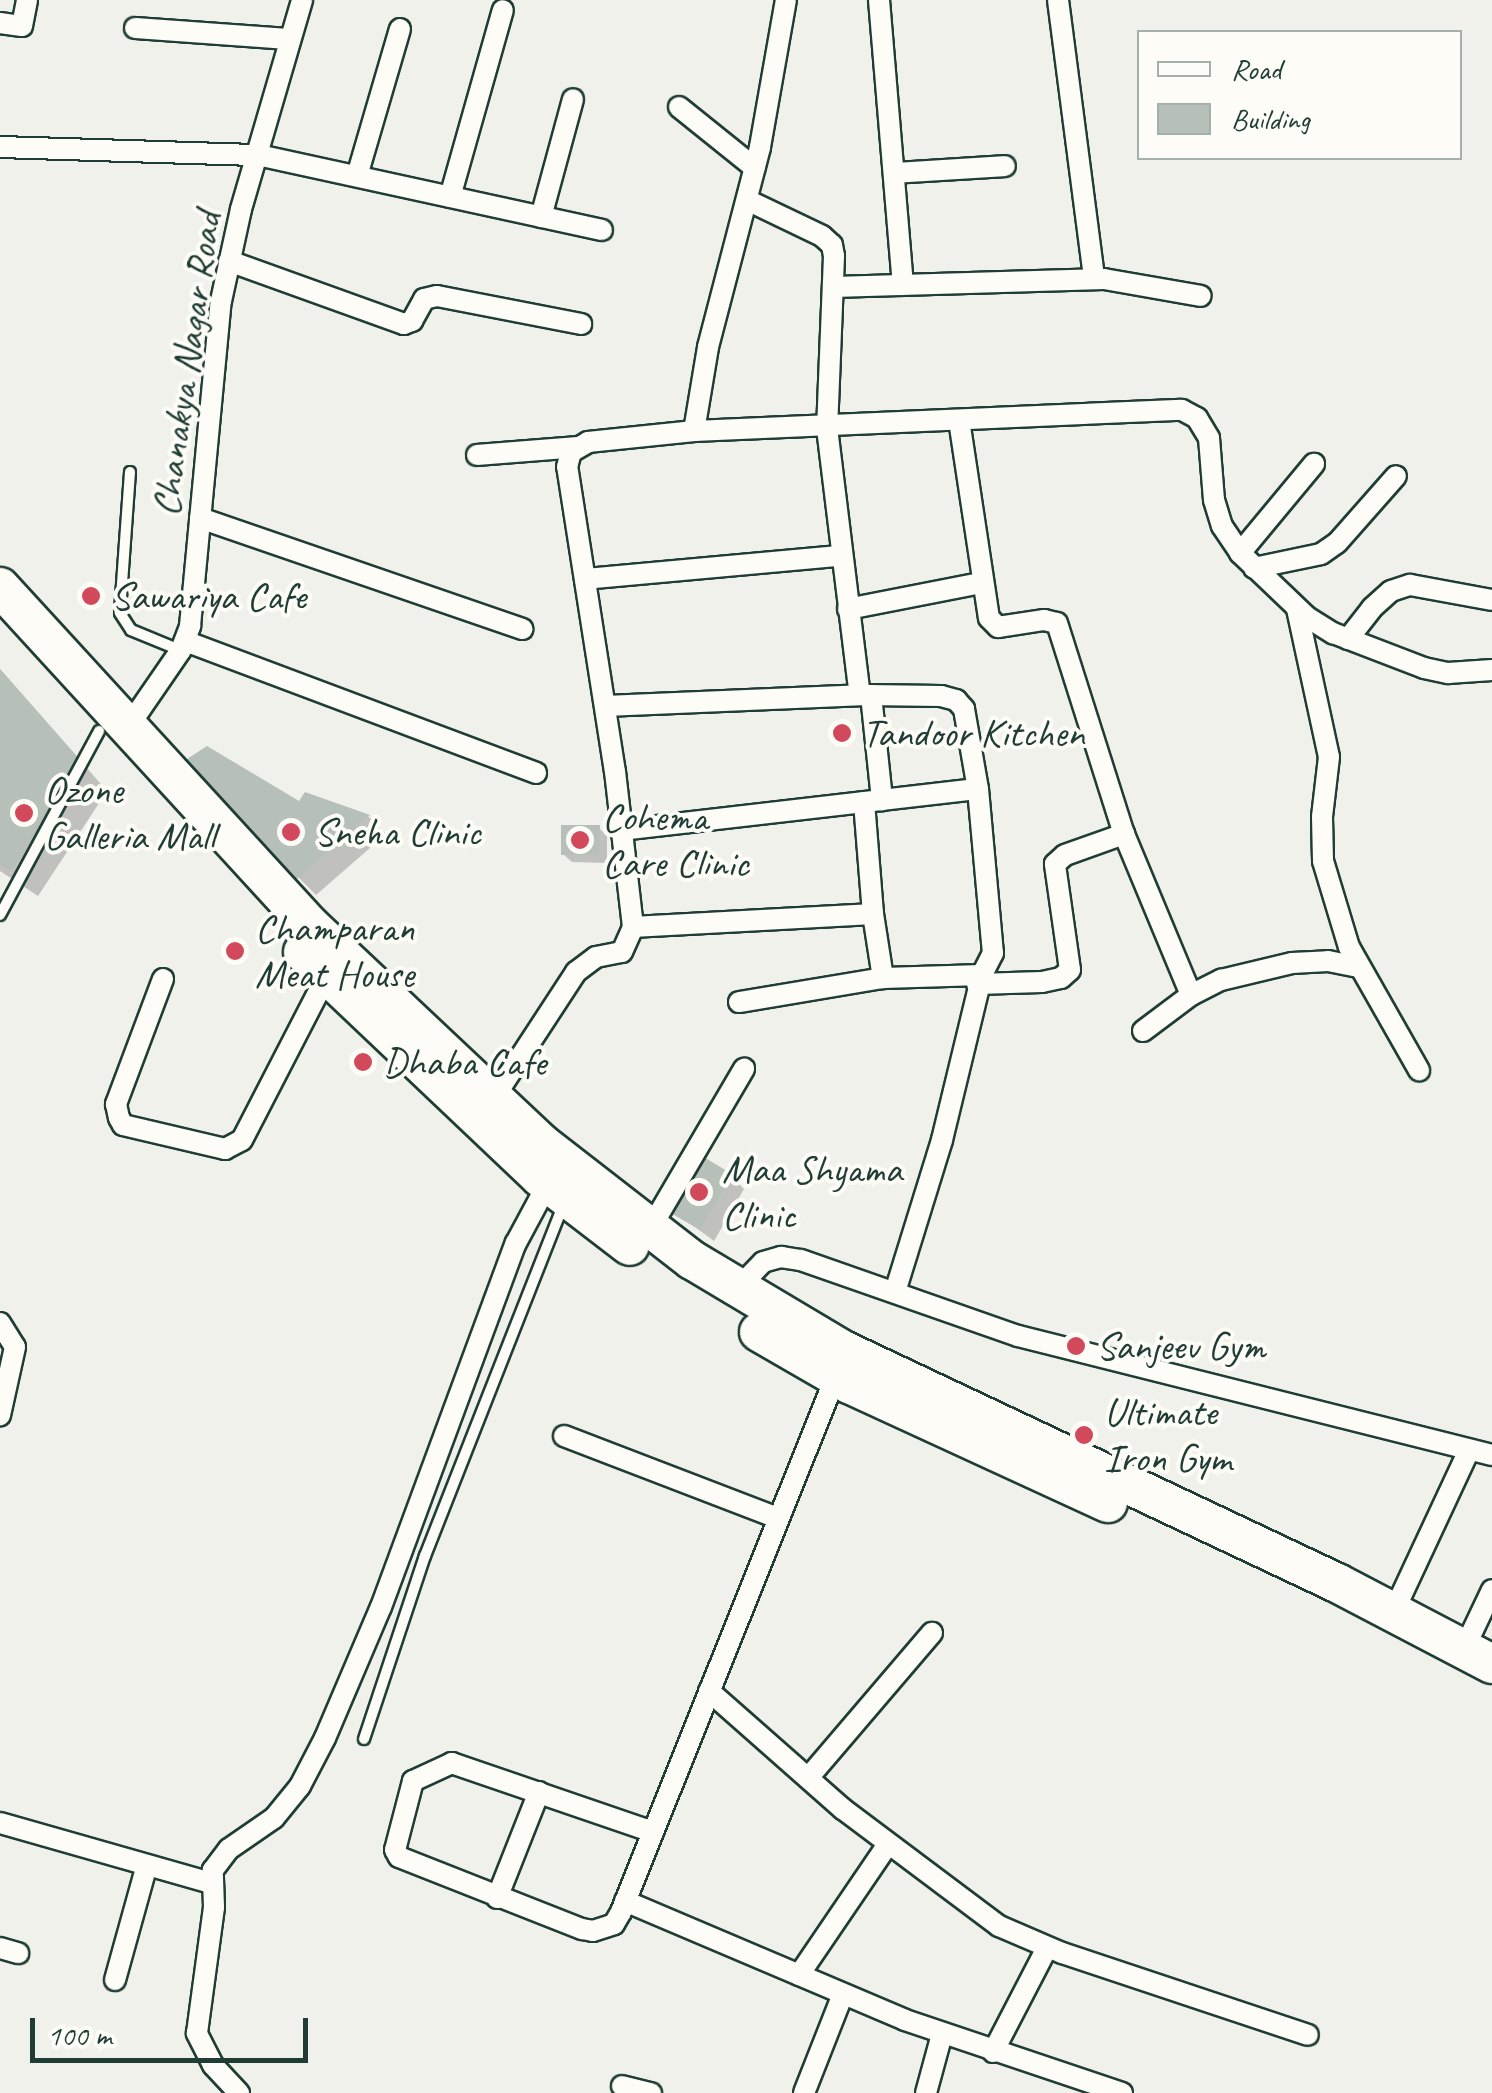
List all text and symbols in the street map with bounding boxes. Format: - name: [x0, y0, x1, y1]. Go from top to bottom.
- legend: [1137, 30, 1462, 160]
- text: Road: [1231, 50, 1281, 88]
- text: Building: [1231, 100, 1310, 138]
- street label: Chanakya Nagar Road: [141, 209, 231, 519]
- place label: Sawariya Cafe: [111, 572, 308, 620]
- marker: Sawariya Cafe: [80, 585, 102, 607]
- place label: Tandoor Kitchen: [862, 709, 1084, 757]
- marker: Tandoor Kitchen: [831, 722, 853, 744]
- place label: Ozone Galleria Mall: [44, 766, 216, 860]
- place label: Cohema Care Clinic: [602, 793, 749, 887]
- marker: Ozone Galleria Mall: [13, 802, 35, 824]
- place label: Sneha Clinic: [314, 808, 481, 856]
- marker: Sneha Clinic: [278, 819, 304, 845]
- marker: Cohema Care Clinic: [567, 827, 593, 853]
- place label: Champaran Meat House: [255, 904, 414, 998]
- marker: Champaran Meat House: [224, 940, 246, 962]
- place label: Dhaba Cafe: [383, 1038, 547, 1086]
- marker: Dhaba Cafe: [352, 1051, 374, 1073]
- place label: Maa Shyama Clinic: [722, 1145, 902, 1239]
- marker: Maa Shyama Clinic: [686, 1179, 712, 1205]
- place label: Sanjeev Gym: [1096, 1322, 1265, 1370]
- marker: Sanjeev Gym: [1065, 1335, 1087, 1357]
- place label: Ultimate Iron Gym: [1104, 1388, 1233, 1482]
- marker: Ultimate Iron Gym: [1073, 1424, 1095, 1446]
- scale bar: [35, 1998, 312, 2060]
- text: 100 m: [47, 2016, 112, 2054]

